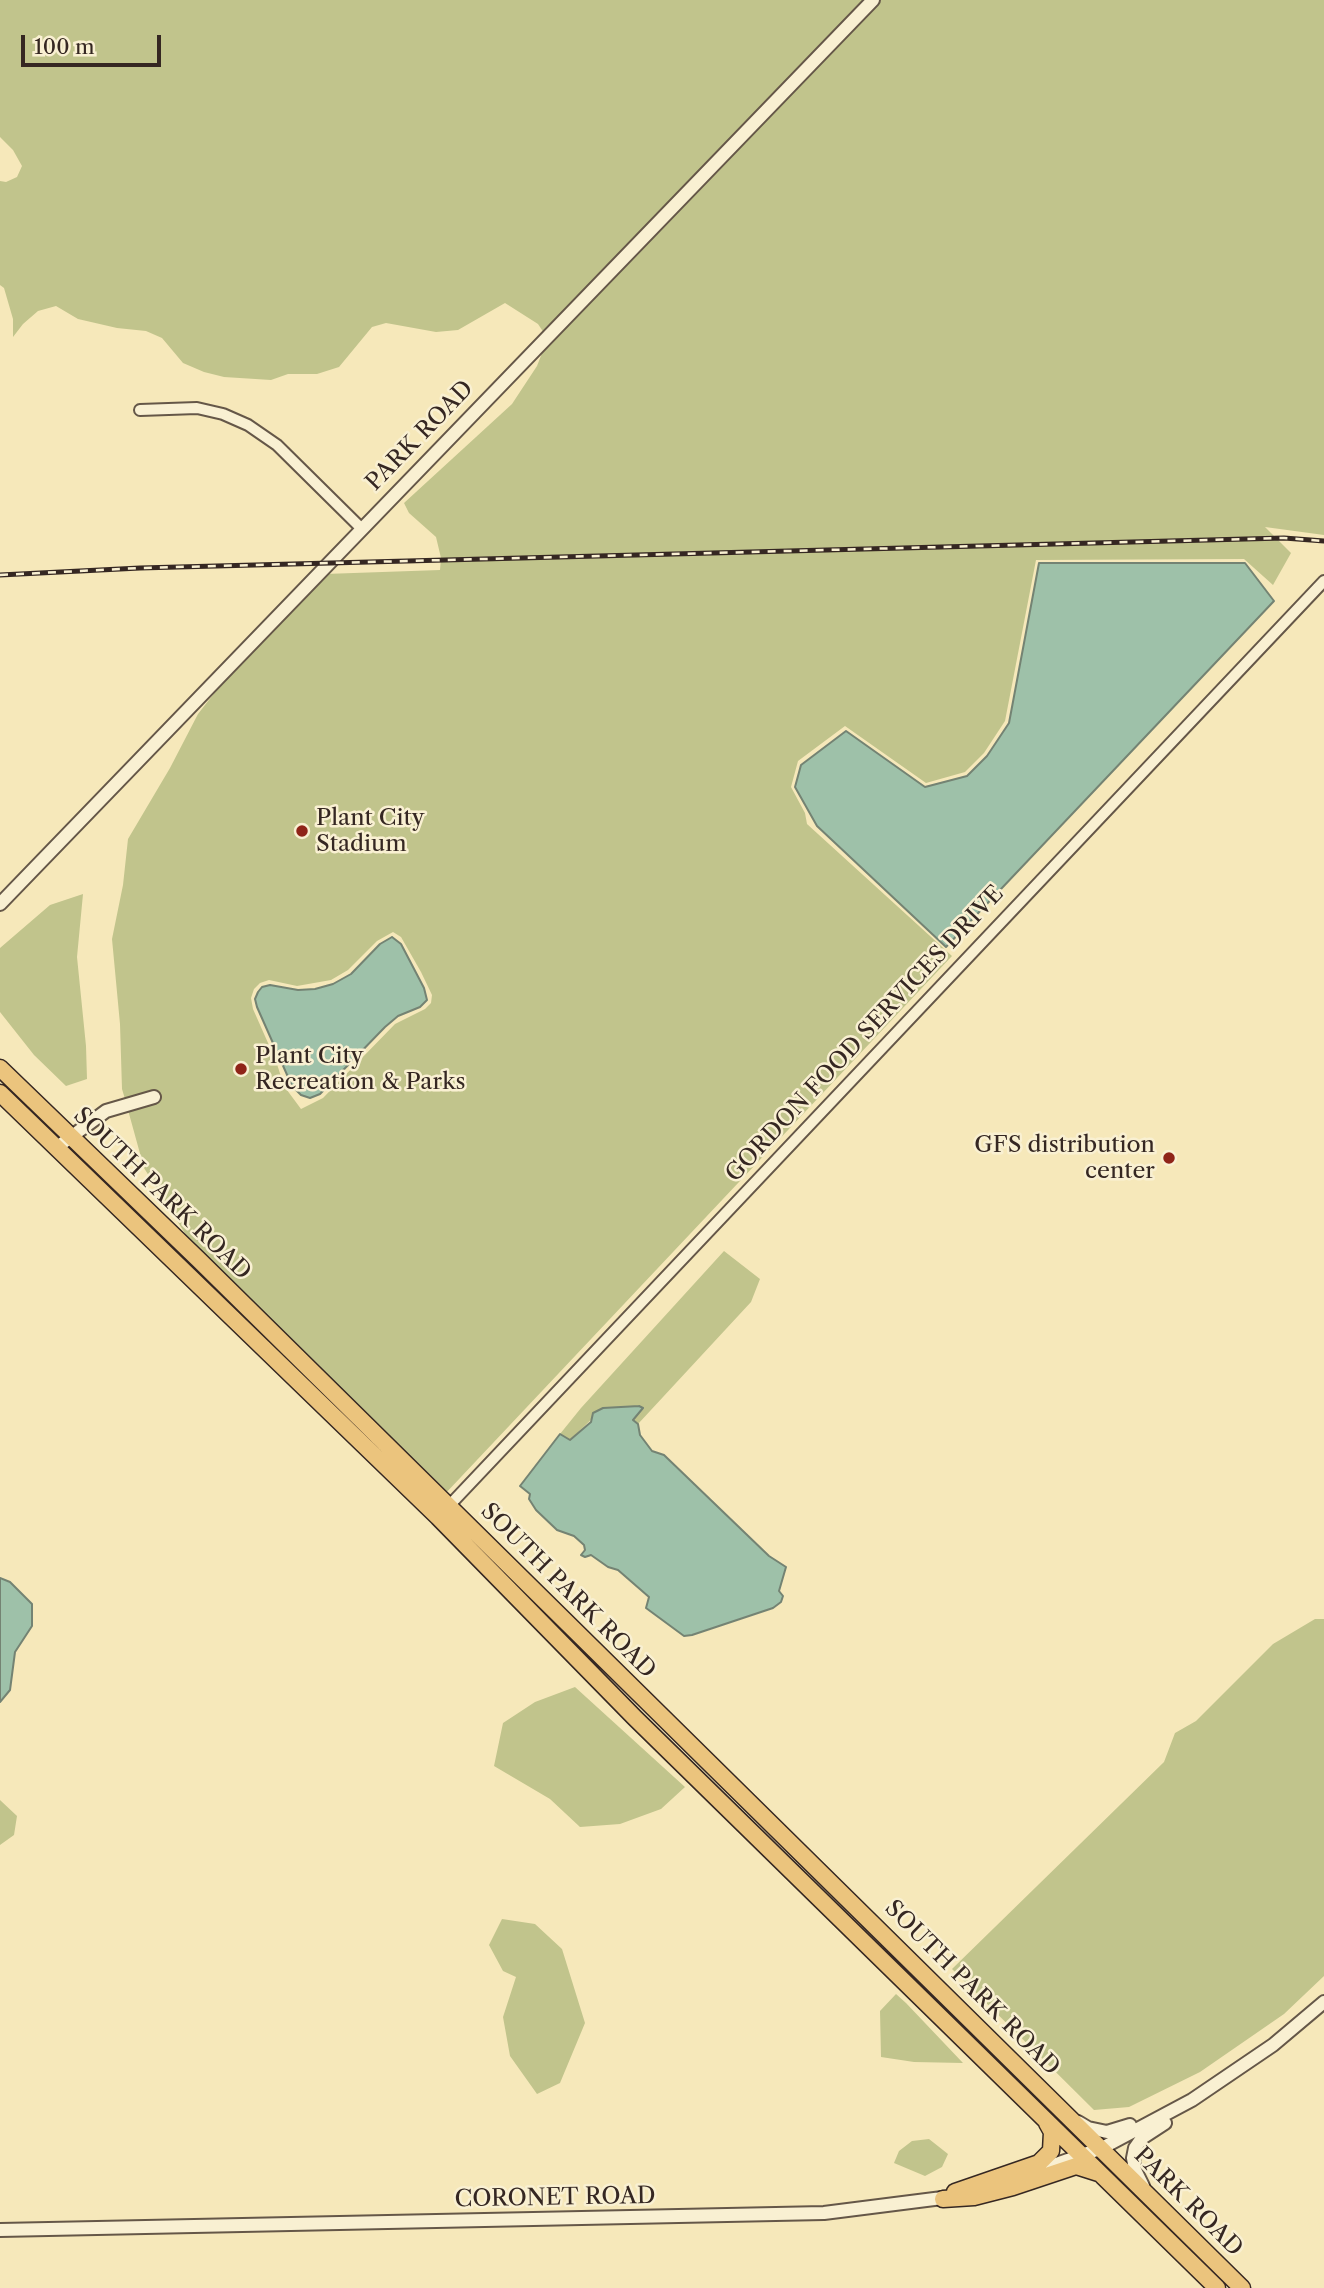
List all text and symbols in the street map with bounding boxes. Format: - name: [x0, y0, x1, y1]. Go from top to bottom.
- scale bar: [24, 21, 164, 65]
- text: 100 m: [34, 34, 95, 59]
- street label: PARK ROAD: [361, 375, 479, 497]
- place label: Plant City Stadium: [316, 804, 424, 858]
- marker: Plant City Stadium: [294, 823, 310, 839]
- street label: GORDON FOOD SERVICES DRIVE: [720, 880, 1010, 1188]
- place label: Plant City Recreation & Parks: [255, 1042, 465, 1096]
- marker: Plant City Recreation & Parks: [233, 1061, 249, 1077]
- street label: SOUTH PARK ROAD: [68, 1102, 256, 1286]
- place label: GFS distribution center: [974, 1131, 1155, 1185]
- marker: GFS distribution center: [1161, 1150, 1177, 1166]
- street label: SOUTH PARK ROAD: [475, 1498, 661, 1684]
- street label: SOUTH PARK ROAD: [879, 1895, 1065, 2081]
- street label: PARK ROAD: [1128, 2142, 1248, 2262]
- street label: CORONET ROAD: [454, 2182, 656, 2214]

